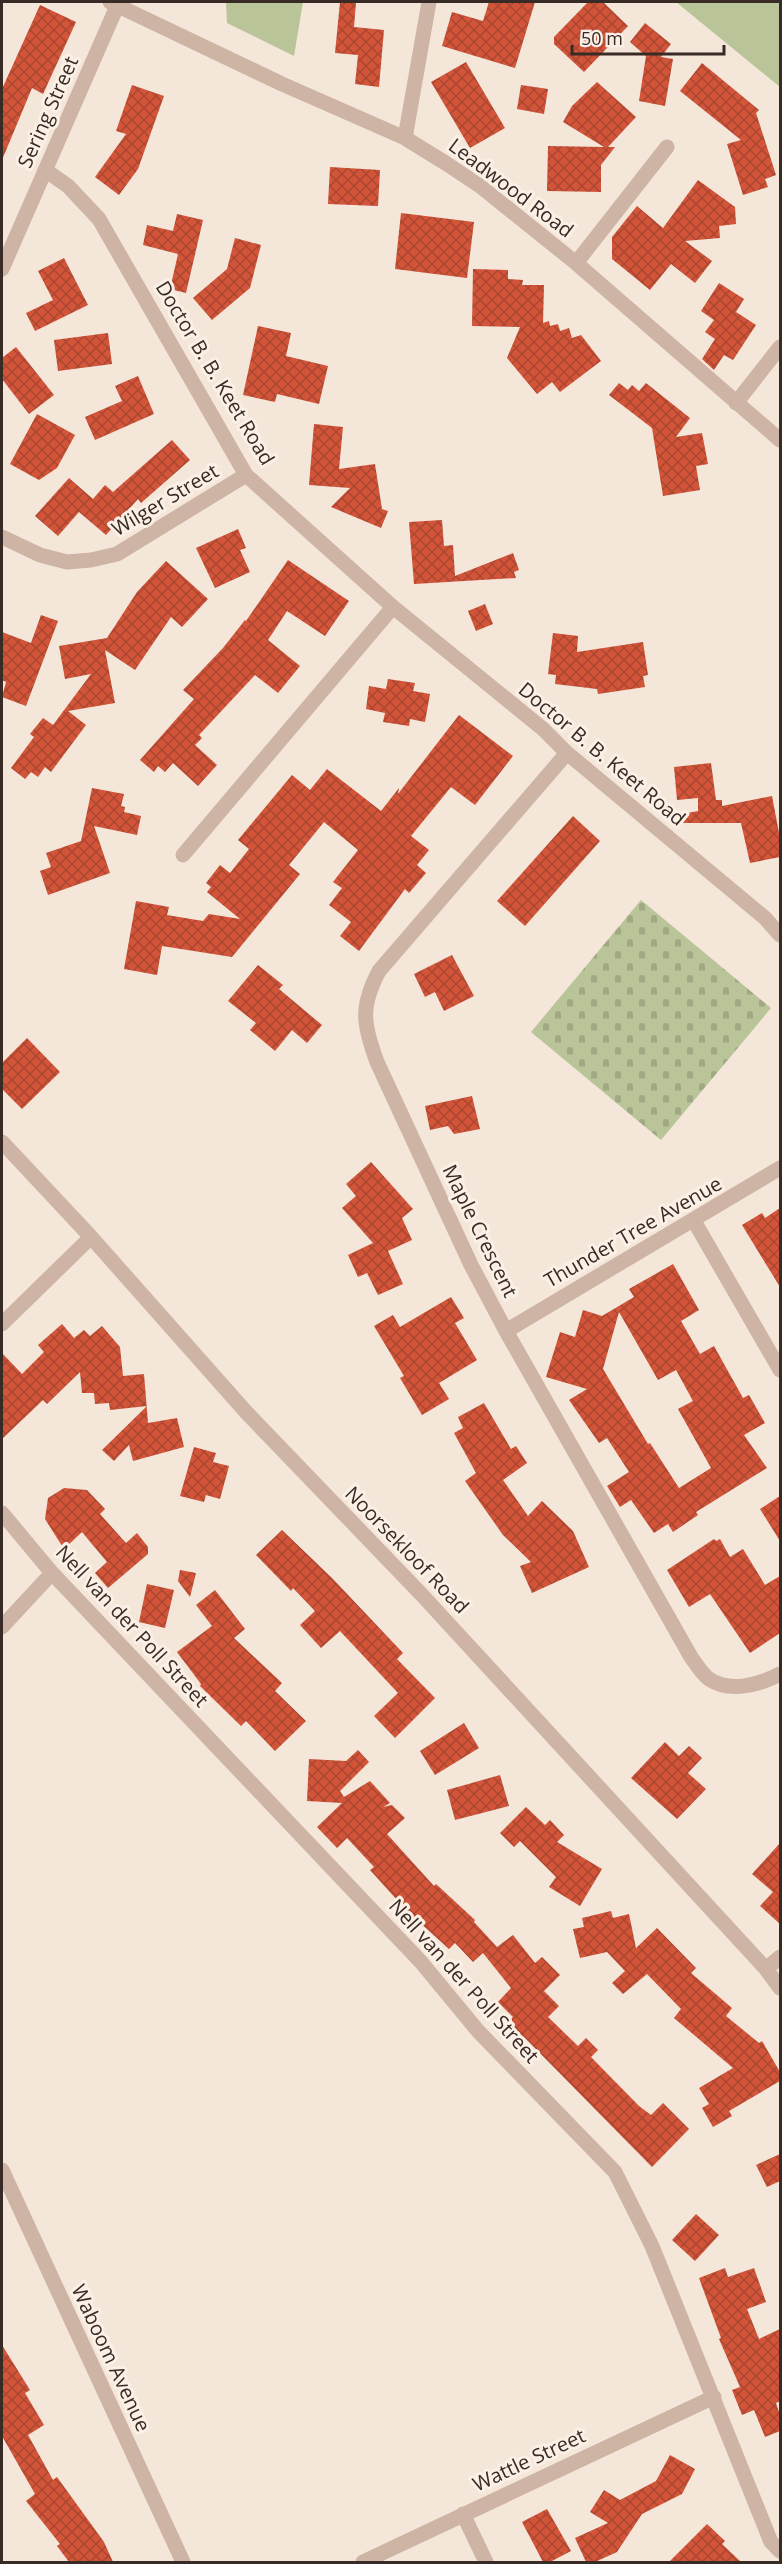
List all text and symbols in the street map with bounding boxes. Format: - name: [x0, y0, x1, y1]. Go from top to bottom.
- scale bar: [572, 18, 724, 56]
- text: 50 m: [581, 26, 623, 50]
- street label: Sering Street: [11, 52, 84, 172]
- street label: Leadwood Road: [443, 132, 579, 243]
- street label: Doctor B. B. Keet Road: [150, 276, 281, 470]
- street label: Wilger Street: [106, 457, 223, 542]
- street label: Doctor B. B. Keet Road: [513, 676, 691, 832]
- street label: Maple Crescent: [437, 1160, 524, 1302]
- street label: Thunder Tree Avenue: [539, 1170, 727, 1294]
- street label: Noorsekloof Road: [340, 1480, 475, 1619]
- street label: Nell van der Poll Street: [50, 1539, 215, 1712]
- street label: Nell van der Poll Street: [383, 1893, 545, 2069]
- street label: Waboom Avenue: [66, 2280, 157, 2436]
- street label: Wattle Street: [468, 2422, 589, 2497]

